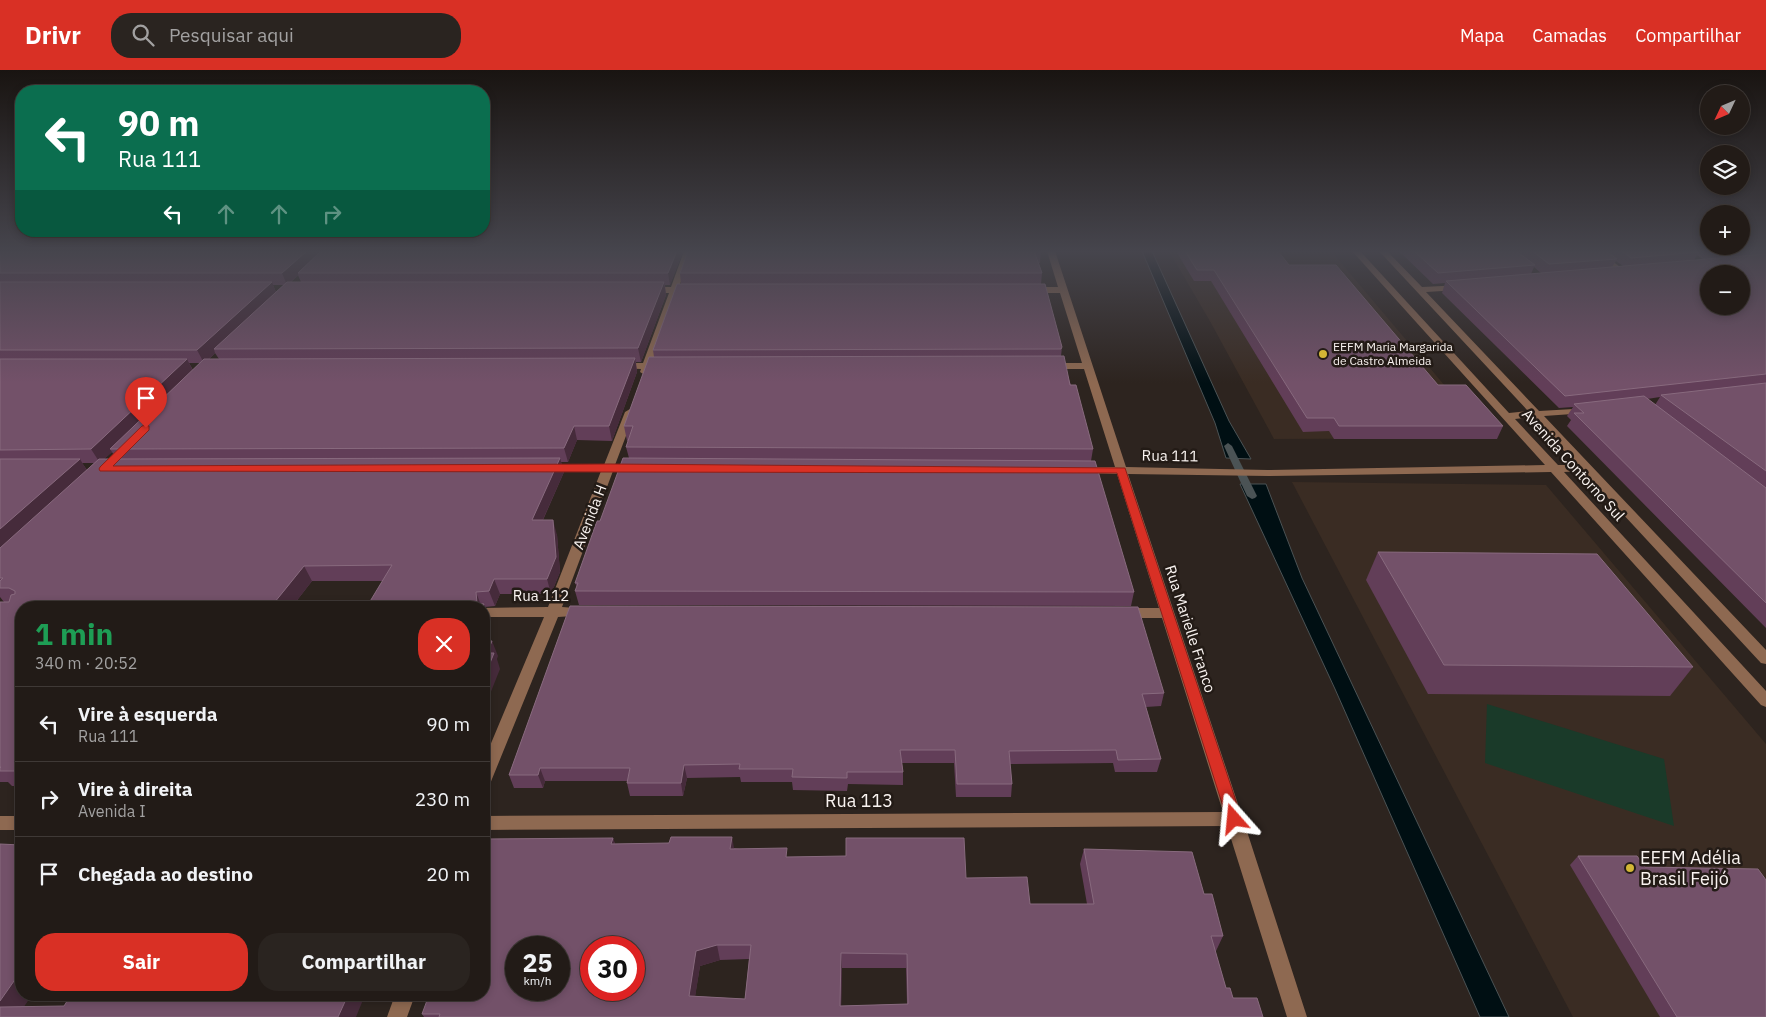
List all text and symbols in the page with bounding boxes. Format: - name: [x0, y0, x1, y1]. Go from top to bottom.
- search box: [111, 13, 461, 58]
- text: Drivr: [25, 19, 81, 51]
- icon: search: [129, 21, 157, 49]
- text: Pesquisar aqui: [169, 23, 294, 47]
- text: Mapa: [1460, 24, 1504, 47]
- text: Camadas: [1532, 24, 1607, 47]
- text: Compartilhar: [1635, 24, 1741, 47]
- north arrow: [1700, 85, 1750, 135]
- map controls: [1700, 85, 1750, 315]
- text: 90 m: [118, 100, 200, 146]
- icon: left: [35, 105, 100, 170]
- text: Rua 111: [118, 144, 201, 173]
- button: layers: [1700, 145, 1750, 195]
- icon: left: [159, 200, 187, 228]
- icon: ahead: [212, 200, 240, 228]
- icon: ahead: [265, 200, 293, 228]
- icon: right: [318, 200, 346, 228]
- button: +: [1700, 205, 1750, 255]
- button: −: [1700, 265, 1750, 315]
- place label: EEFM Maria Margarida de Castro Almeida: [1333, 339, 1453, 368]
- marker: EEFM Maria Margarida de Castro Almeida: [1317, 348, 1329, 360]
- pin: [125, 377, 167, 428]
- icon: arrive: [132, 384, 160, 412]
- street label: Avenida Contorno Sul: [1518, 405, 1629, 525]
- street label: Rua 111: [1142, 446, 1199, 465]
- street label: Avenida H: [568, 482, 611, 552]
- street label: Rua Marielle Franco: [1161, 563, 1220, 695]
- street label: Rua 112: [513, 586, 569, 605]
- text: 1 min: [35, 614, 113, 653]
- button: close: [418, 618, 470, 670]
- text: 340 m · 20:52: [35, 653, 137, 673]
- text: Vire à esquerda: [78, 702, 218, 726]
- icon: left: [35, 710, 63, 738]
- text: 90 m: [426, 712, 470, 736]
- text: Rua 111: [78, 726, 138, 746]
- text: Vire à direita: [78, 777, 193, 801]
- icon: right: [35, 785, 63, 813]
- text: 230 m: [415, 787, 470, 811]
- street label: Rua 113: [825, 789, 893, 812]
- position arrow: [1207, 792, 1259, 844]
- text: Avenida I: [78, 801, 146, 821]
- place label: EEFM Adélia Brasil Feijó: [1640, 846, 1741, 890]
- icon: arrive: [35, 860, 63, 888]
- text: Chegada ao destino: [78, 862, 253, 886]
- text: 20 m: [426, 862, 470, 886]
- marker: EEFM Adélia Brasil Feijó: [1624, 862, 1636, 874]
- button: Sair: [35, 933, 248, 991]
- button: Compartilhar: [258, 933, 470, 991]
- speed limit sign: 30: [580, 936, 645, 1001]
- text: 25: [522, 946, 553, 979]
- text: km/h: [523, 973, 552, 988]

